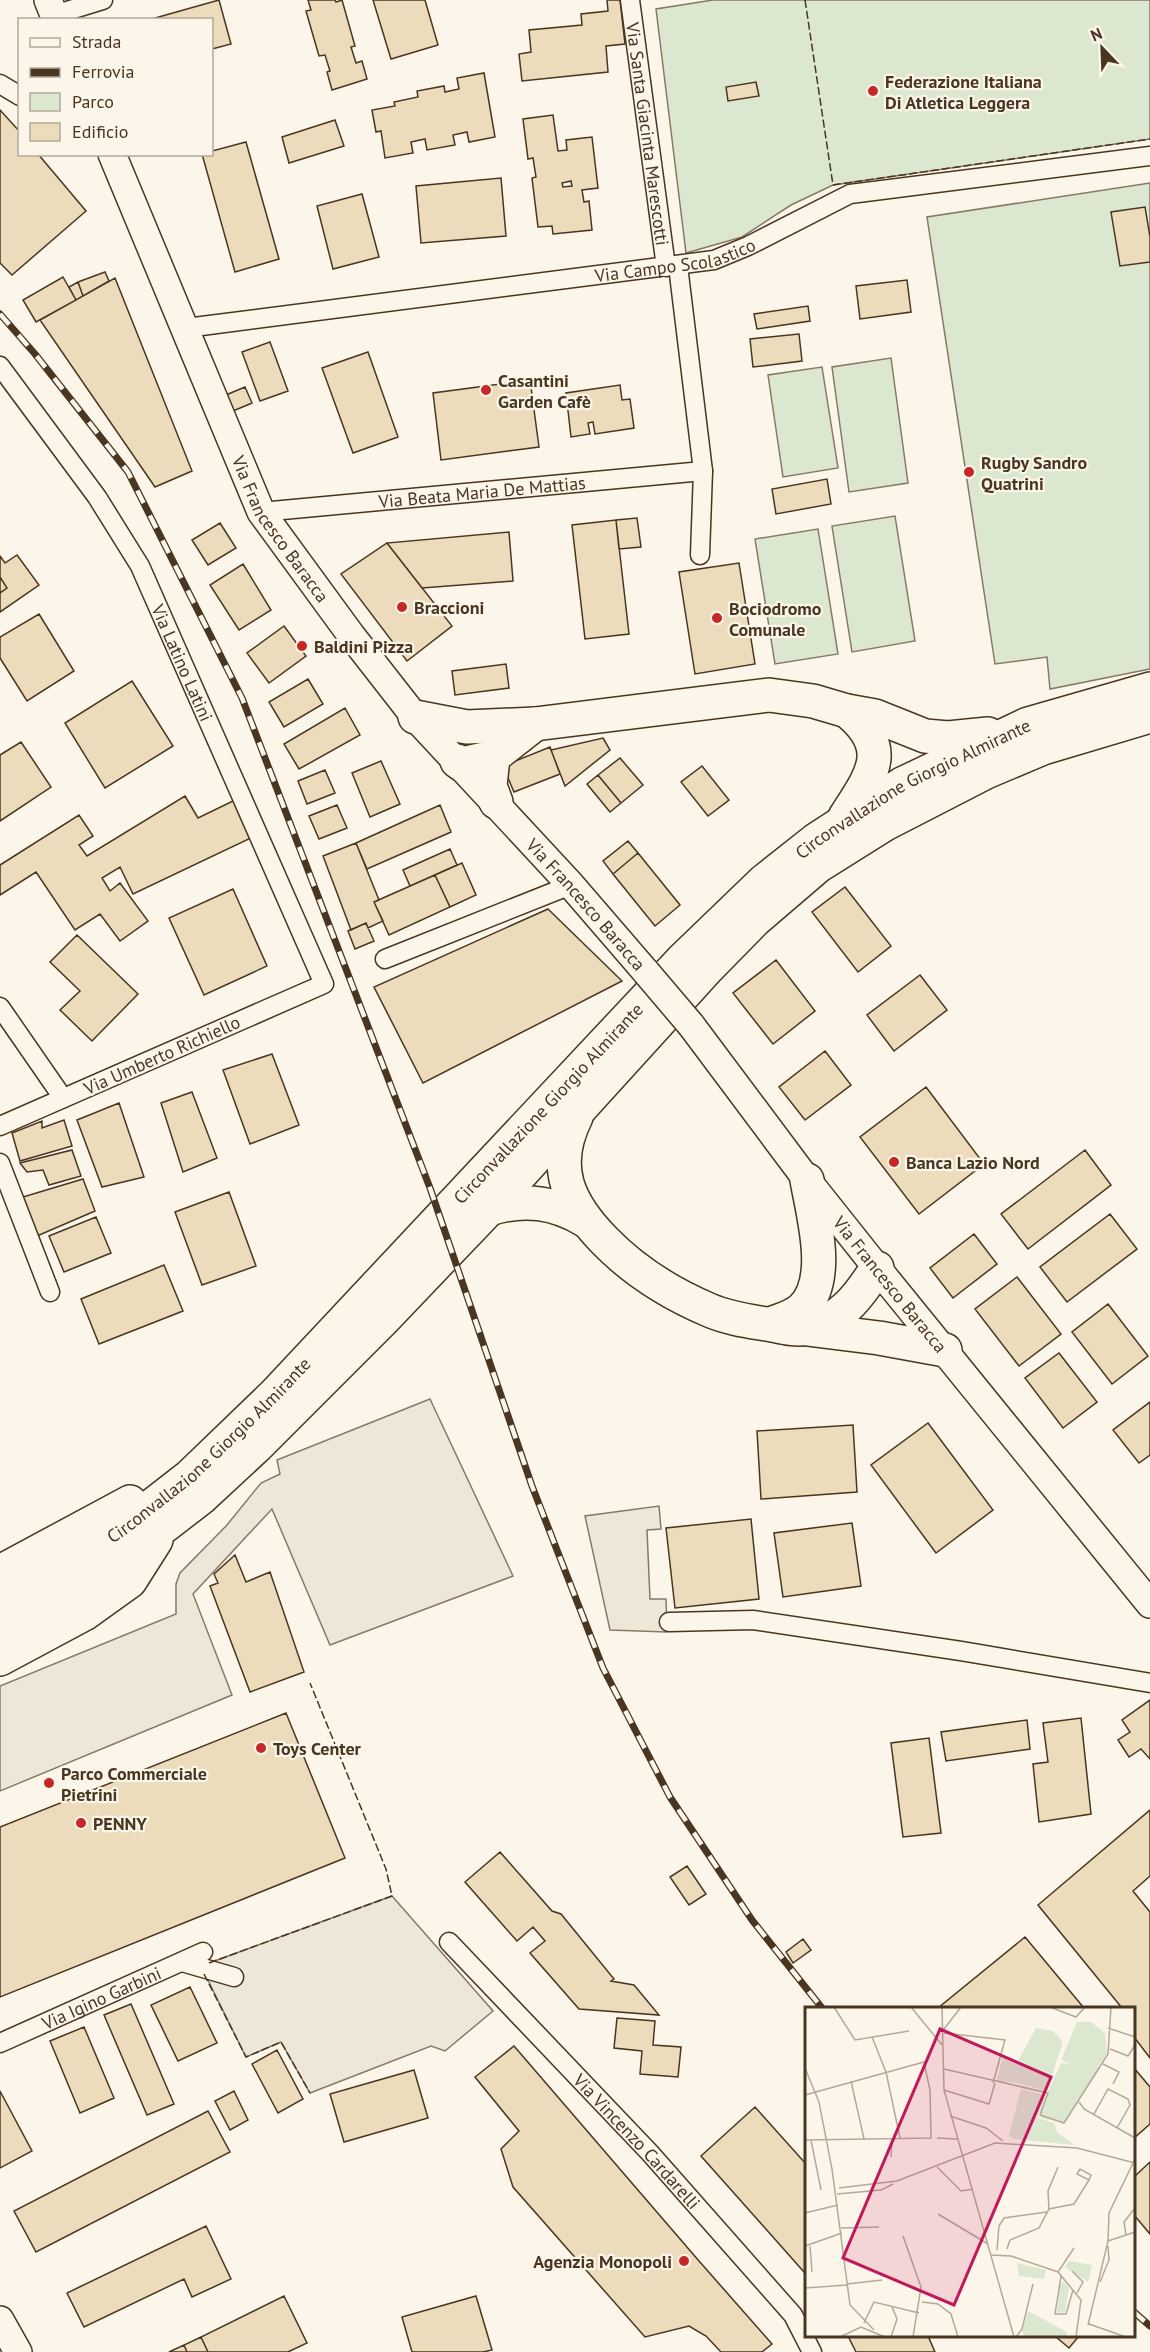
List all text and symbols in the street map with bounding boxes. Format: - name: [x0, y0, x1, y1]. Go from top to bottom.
- legend: [18, 18, 213, 156]
- north arrow: [1072, 18, 1132, 78]
- street label: Via Santa Giacinta Marescotti: [621, 20, 674, 247]
- text: N: [1087, 23, 1105, 45]
- text: Strada: [72, 30, 121, 53]
- text: Ferrovia: [72, 60, 135, 83]
- place label: Federazione Italiana Di Atletica Leggera: [885, 70, 1042, 114]
- marker: Federazione Italiana Di Atletica Leggera: [866, 84, 880, 98]
- text: Parco: [72, 90, 114, 113]
- text: Edificio: [72, 120, 128, 143]
- street label: Via Campo Scolastico: [592, 233, 759, 287]
- place label: Casantini Garden Cafè: [498, 369, 591, 413]
- marker: Casantini Garden Cafè: [479, 383, 493, 397]
- street label: Via Francesco Baracca: [227, 451, 334, 607]
- place label: Rugby Sandro Quatrini: [981, 451, 1087, 495]
- marker: Rugby Sandro Quatrini: [962, 465, 976, 479]
- street label: Via Beata Maria De Mattias: [377, 470, 587, 513]
- place label: Braccioni: [414, 596, 484, 619]
- place label: Bociodromo Comunale: [729, 597, 822, 641]
- street label: Via Latino Latini: [146, 600, 218, 725]
- marker: Braccioni: [395, 600, 409, 614]
- marker: Bociodromo Comunale: [710, 611, 724, 625]
- place label: Baldini Pizza: [314, 635, 413, 658]
- marker: Baldini Pizza: [295, 639, 309, 653]
- street label: Circonvallazione Giorgio Almirante: [790, 713, 1034, 864]
- street label: Via Francesco Baracca: [521, 833, 651, 975]
- street label: Circonvallazione Giorgio Almirante: [448, 998, 648, 1208]
- street label: Via Umberto Richiello: [79, 1010, 244, 1100]
- place label: Banca Lazio Nord: [906, 1151, 1040, 1174]
- marker: Banca Lazio Nord: [887, 1155, 901, 1169]
- street label: Via Francesco Baracca: [828, 1210, 952, 1357]
- street label: Circonvallazione Giorgio Almirante: [102, 1352, 315, 1548]
- place label: Toys Center: [273, 1737, 362, 1760]
- marker: Toys Center: [254, 1741, 268, 1755]
- place label: Parco Commerciale Pietrini: [61, 1762, 207, 1806]
- marker: Parco Commerciale Pietrini: [42, 1776, 56, 1790]
- place label: PENNY: [93, 1812, 147, 1835]
- marker: PENNY: [74, 1816, 88, 1830]
- street label: Via Igino Garbini: [37, 1961, 165, 2035]
- inset map: [805, 2007, 1135, 2337]
- street label: Via Vincenzo Cardarelli: [568, 2068, 705, 2214]
- place label: Agenzia Monopoli: [533, 2250, 672, 2273]
- marker: Agenzia Monopoli: [677, 2254, 691, 2268]

